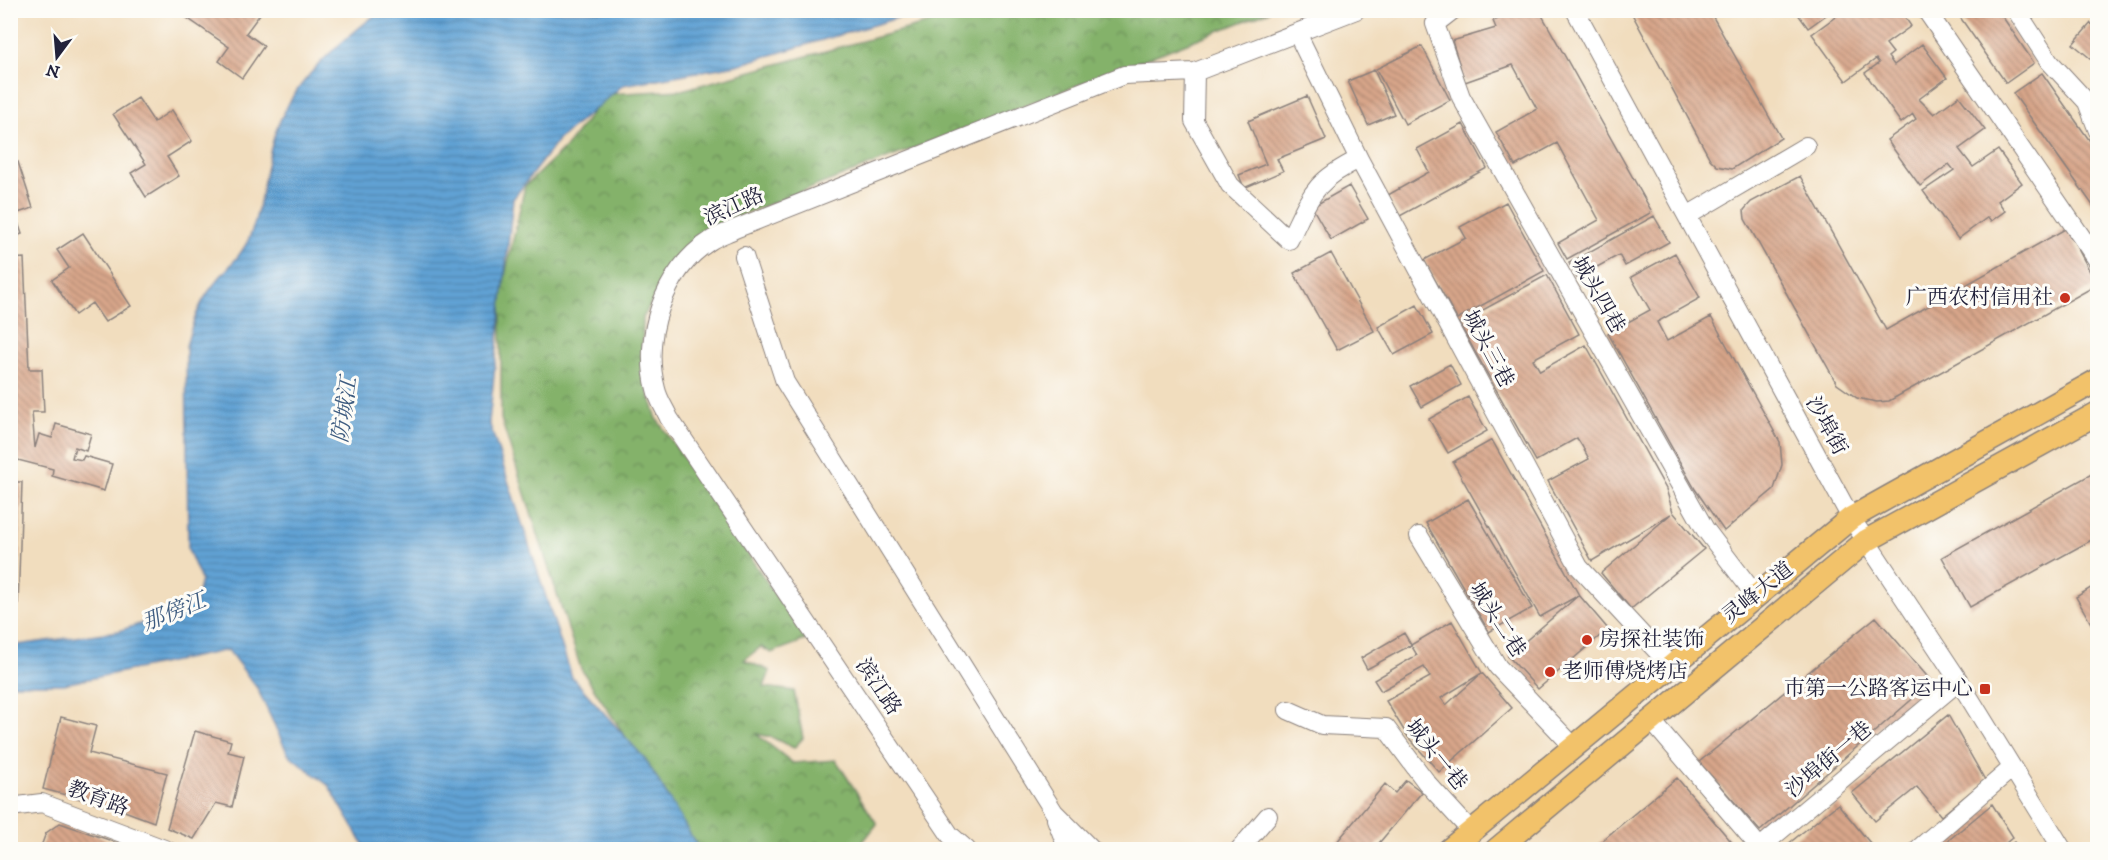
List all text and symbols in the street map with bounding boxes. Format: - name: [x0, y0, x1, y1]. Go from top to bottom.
- north arrow: [27, 27, 87, 87]
- text: N: [44, 59, 62, 82]
- street label: 滨江路: [700, 182, 768, 232]
- street label: 城头四巷: [1566, 252, 1630, 338]
- place label: 广西农村信用社: [1906, 285, 2053, 311]
- marker: 广西农村信用社: [2058, 291, 2072, 305]
- street label: 城头三巷: [1457, 306, 1519, 392]
- water label: 防城江: [327, 372, 363, 445]
- street label: 沙埠街: [1799, 392, 1853, 460]
- street label: 灵峰大道: [1717, 556, 1799, 630]
- street label: 城头二巷: [1463, 578, 1531, 662]
- water label: 那傍江: [138, 586, 212, 637]
- place label: 房探社装饰: [1599, 627, 1704, 653]
- marker: 房探社装饰: [1580, 633, 1594, 647]
- street label: 滨江路: [850, 654, 906, 720]
- place label: 老师傅烧烤店: [1562, 659, 1688, 685]
- marker: 老师傅烧烤店: [1543, 665, 1557, 679]
- place label: 巿第一公路客运中心: [1784, 676, 1973, 702]
- marker: 巿第一公路客运中心: [1978, 682, 1992, 696]
- street label: 城头一巷: [1399, 714, 1473, 796]
- street label: 沙埠街一巷: [1780, 716, 1878, 804]
- street label: 教育路: [64, 776, 132, 822]

